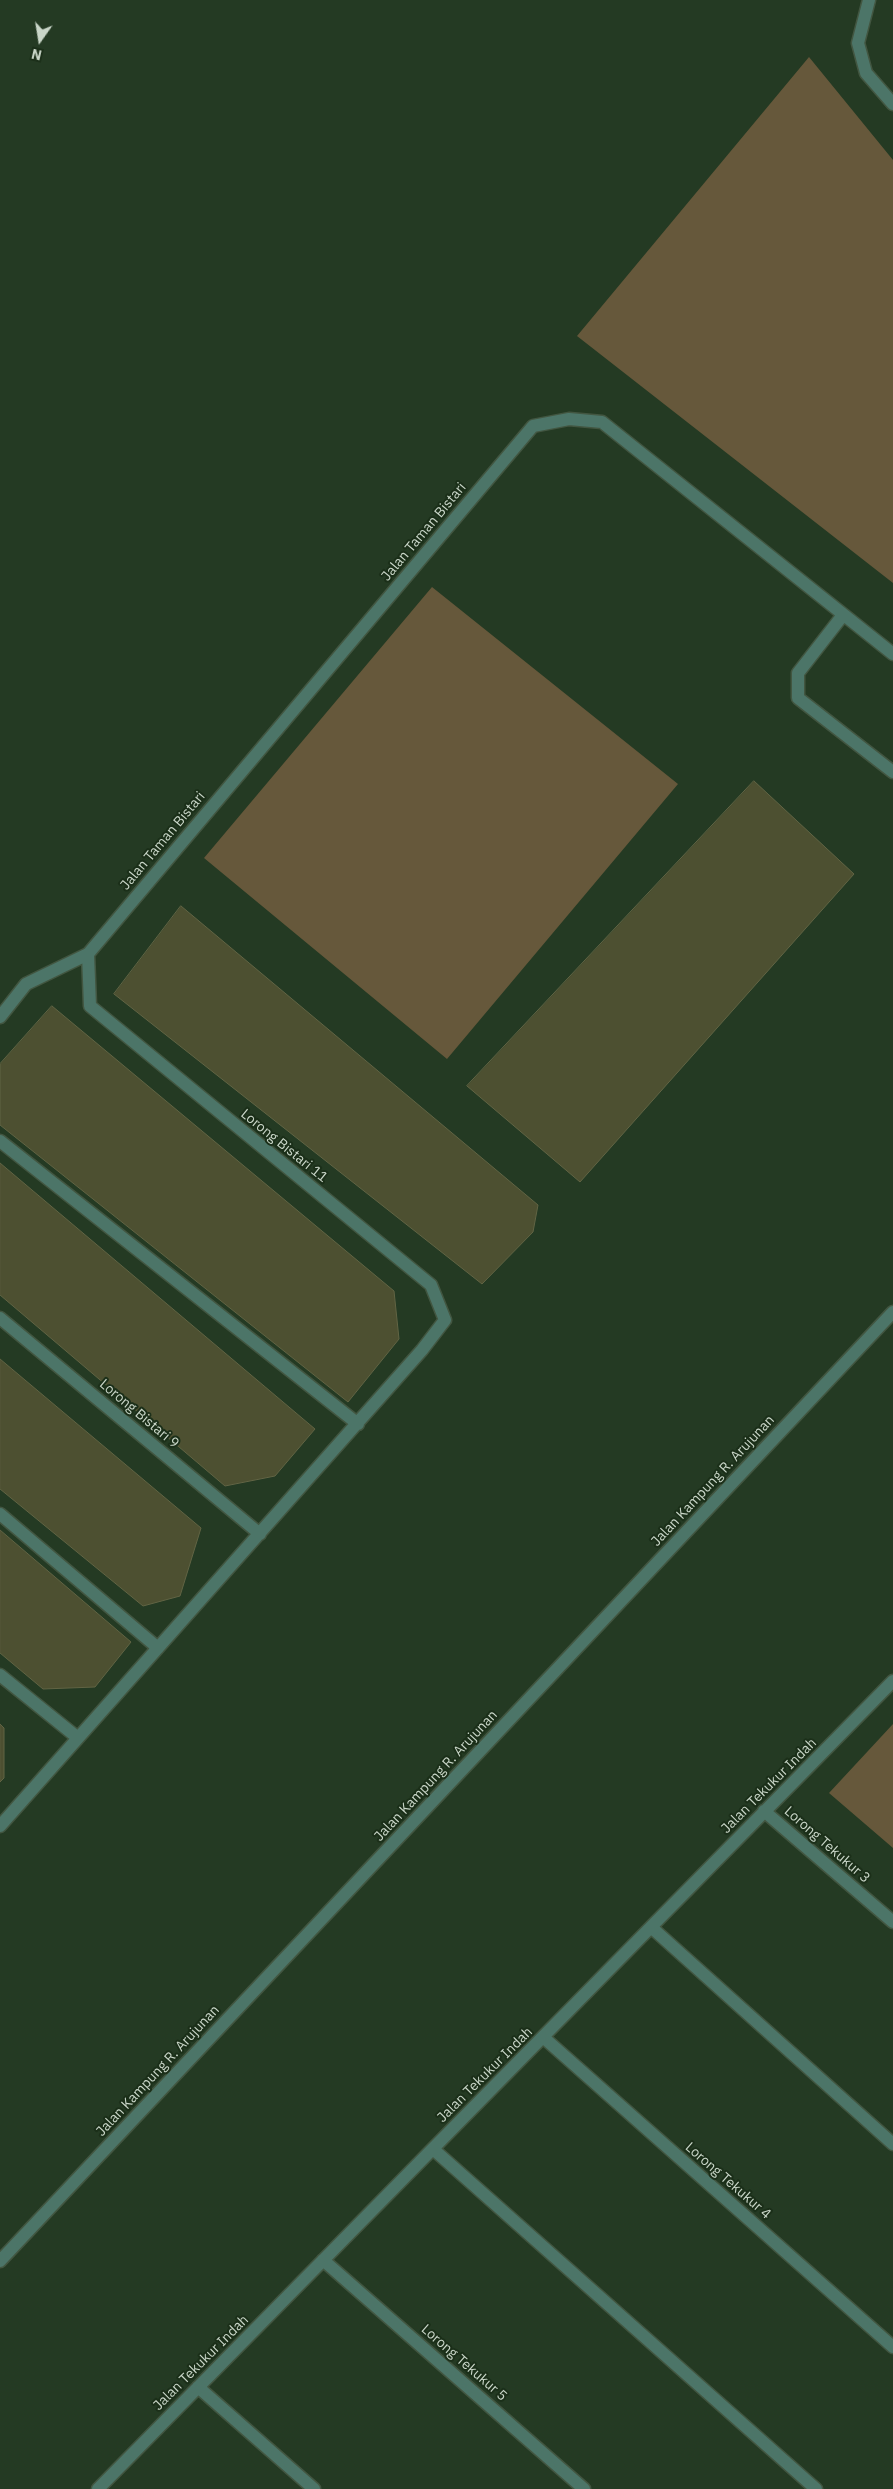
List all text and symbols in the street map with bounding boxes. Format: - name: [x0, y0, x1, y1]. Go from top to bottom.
- north arrow: [15, 15, 65, 65]
- text: N: [30, 45, 44, 65]
- street label: Jalan Taman Bistari: [378, 479, 470, 585]
- street label: Jalan Taman Bistari: [117, 788, 209, 894]
- street label: Lorong Bistari 11: [237, 1106, 331, 1186]
- street label: Lorong Bistari 9: [96, 1376, 182, 1452]
- street label: Jalan Kampung R. Arujunan: [648, 1412, 778, 1550]
- street label: Jalan Kampung R. Arujunan: [371, 1707, 501, 1845]
- street label: Jalan Tekukur Indah: [718, 1735, 820, 1837]
- street label: Lorong Tekukur 3: [781, 1803, 873, 1887]
- street label: Jalan Kampung R. Arujunan: [93, 2002, 223, 2140]
- street label: Jalan Tekukur Indah: [434, 2024, 536, 2126]
- street label: Lorong Tekukur 4: [682, 2139, 774, 2223]
- street label: Jalan Tekukur Indah: [150, 2312, 252, 2414]
- street label: Lorong Tekukur 5: [418, 2321, 510, 2405]

